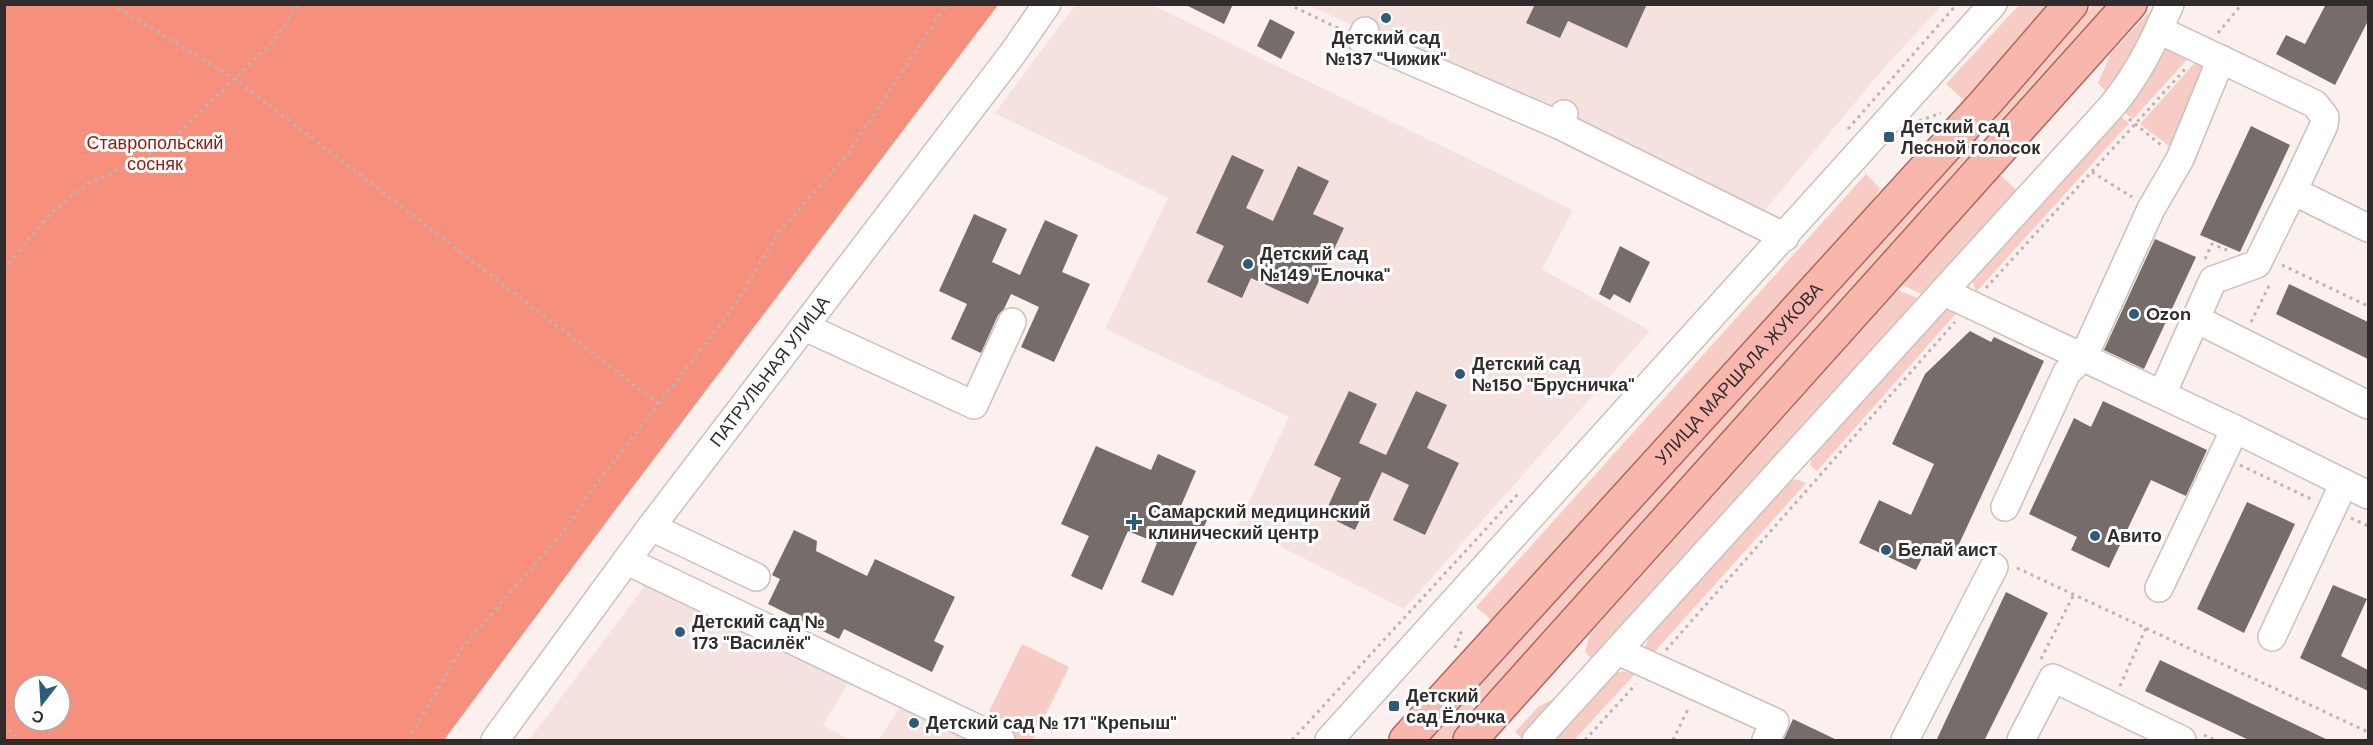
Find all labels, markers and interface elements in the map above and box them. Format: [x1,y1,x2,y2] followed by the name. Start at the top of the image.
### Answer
[1379,11,1393,25] marker: Детский сад №137 "Чижик"
[1325,26,1447,71] place label: Детский сад №137 "Чижик"
[1901,115,2041,160] place label: Детский сад Лесной голосок
[1882,130,1896,144] marker: Детский сад Лесной голосок
[87,131,223,176] park label: Ставропольский сосняк
[1260,242,1390,287] place label: Детский сад №149 "Елочка"
[1241,257,1255,271] marker: Детский сад №149 "Елочка"
[1650,277,1828,470] street label: УЛИЦА МАРШАЛА ЖУКОВА
[704,291,835,452] street label: ПАТРУЛЬНАЯ УЛИЦА
[2146,302,2191,326] place label: Ozon
[2127,307,2141,321] marker: Ozon
[1472,352,1635,397] place label: Детский сад №150 "Брусничка"
[1453,367,1467,381] marker: Детский сад №150 "Брусничка"
[1148,500,1371,545] place label: Самарский медицинский клинический центр
[1125,513,1143,531] marker: Самарский медицинский клинический центр
[2107,524,2162,548] place label: Авито
[2088,529,2102,543] marker: Авито
[1898,538,1998,562] place label: Белай аист
[1879,543,1893,557] marker: Белай аист
[692,610,825,655] place label: Детский сад № 173 "Василёк"
[673,625,687,639] marker: Детский сад № 173 "Василёк"
[12,673,72,733] north arrow
[1406,684,1506,729] place label: Детский сад Ёлочка
[1387,699,1401,713] marker: Детский сад Ёлочка
[29,705,46,729] text: С
[926,711,1177,735] place label: Детский сад № 171 "Крепыш"
[907,716,921,730] marker: Детский сад № 171 "Крепыш"

